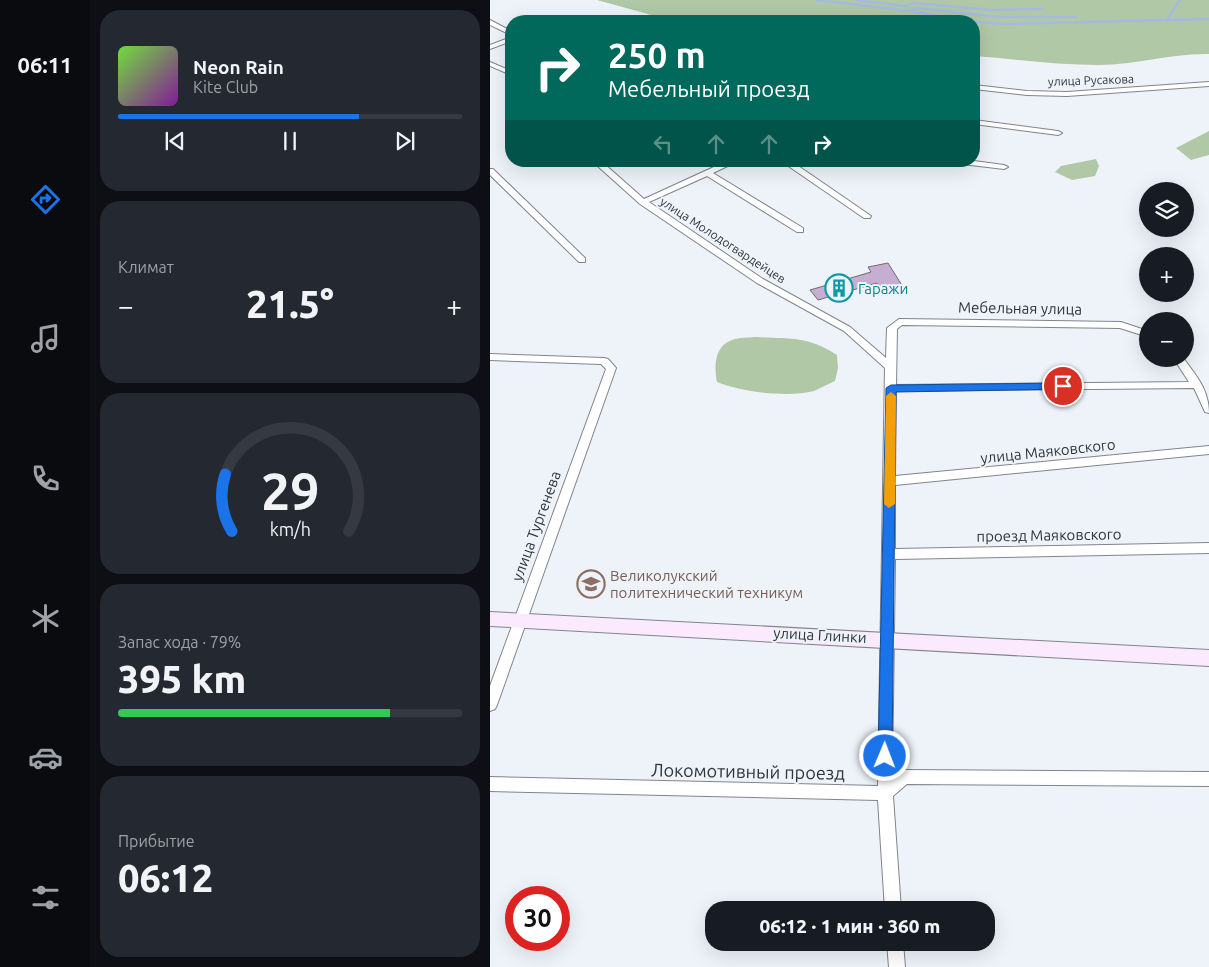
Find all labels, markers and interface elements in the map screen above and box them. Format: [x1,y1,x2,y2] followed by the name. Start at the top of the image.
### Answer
[525,35,590,100] icon: right
[608,35,706,75] text: 250 m
[17,52,73,77] text: 06:11
[193,56,284,78] text: Neon Rain
[1048,72,1134,88] street label: улица Русакова
[608,76,810,101] text: Мебельный проезд
[193,78,258,96] text: Kite Club
[161,127,189,155] icon: previous
[276,127,304,155] icon: pause
[391,127,419,155] icon: next
[649,130,677,158] icon: left
[702,130,730,158] icon: ahead
[755,130,783,158] icon: ahead
[808,130,836,158] icon: right
[28,182,63,217] icon: directions
[1139,182,1194,367] map controls
[1139,182,1194,237] button: layers
[658,195,788,285] street label: улица Молодогвардейцев
[1139,247,1194,302] button: +
[118,258,174,276] text: Климат
[824,273,854,303] building icon: Гаражи
[858,280,908,297] place label: Гаражи
[246,283,334,325] text: 21.5°
[118,290,134,321] text: −
[446,290,462,321] text: +
[958,298,1082,318] street label: Мебельная улица
[1139,312,1194,367] button: −
[28,321,63,356] icon: music
[1042,365,1084,407] pin
[1049,372,1077,400] icon: arrive
[980,435,1116,467] street label: улица Маяковского
[28,461,63,496] icon: phone
[261,462,319,520] text: 29
[508,469,564,583] street label: улица Тургенева
[269,519,311,539] text: km/h
[976,525,1122,545] street label: проезд Маяковского
[610,567,803,601] place label: Великолукский политехнический техникум
[576,569,606,599] school or university icon: Великолукский политехнический техникум
[28,601,63,636] icon: climate
[773,624,867,646] street label: улица Глинки
[118,633,241,651] text: Запас хода · 79%
[118,658,246,700] text: 395 km
[858,729,910,781] position arrow
[28,740,63,775] icon: car
[651,759,846,783] street label: Локомотивный проезд
[118,832,195,850] text: Прибытие
[118,857,213,899] text: 06:12
[28,880,63,915] icon: filters
[505,886,570,951] speed limit sign: 30
[760,915,940,937] text: 06:12 · 1 мин · 360 m

